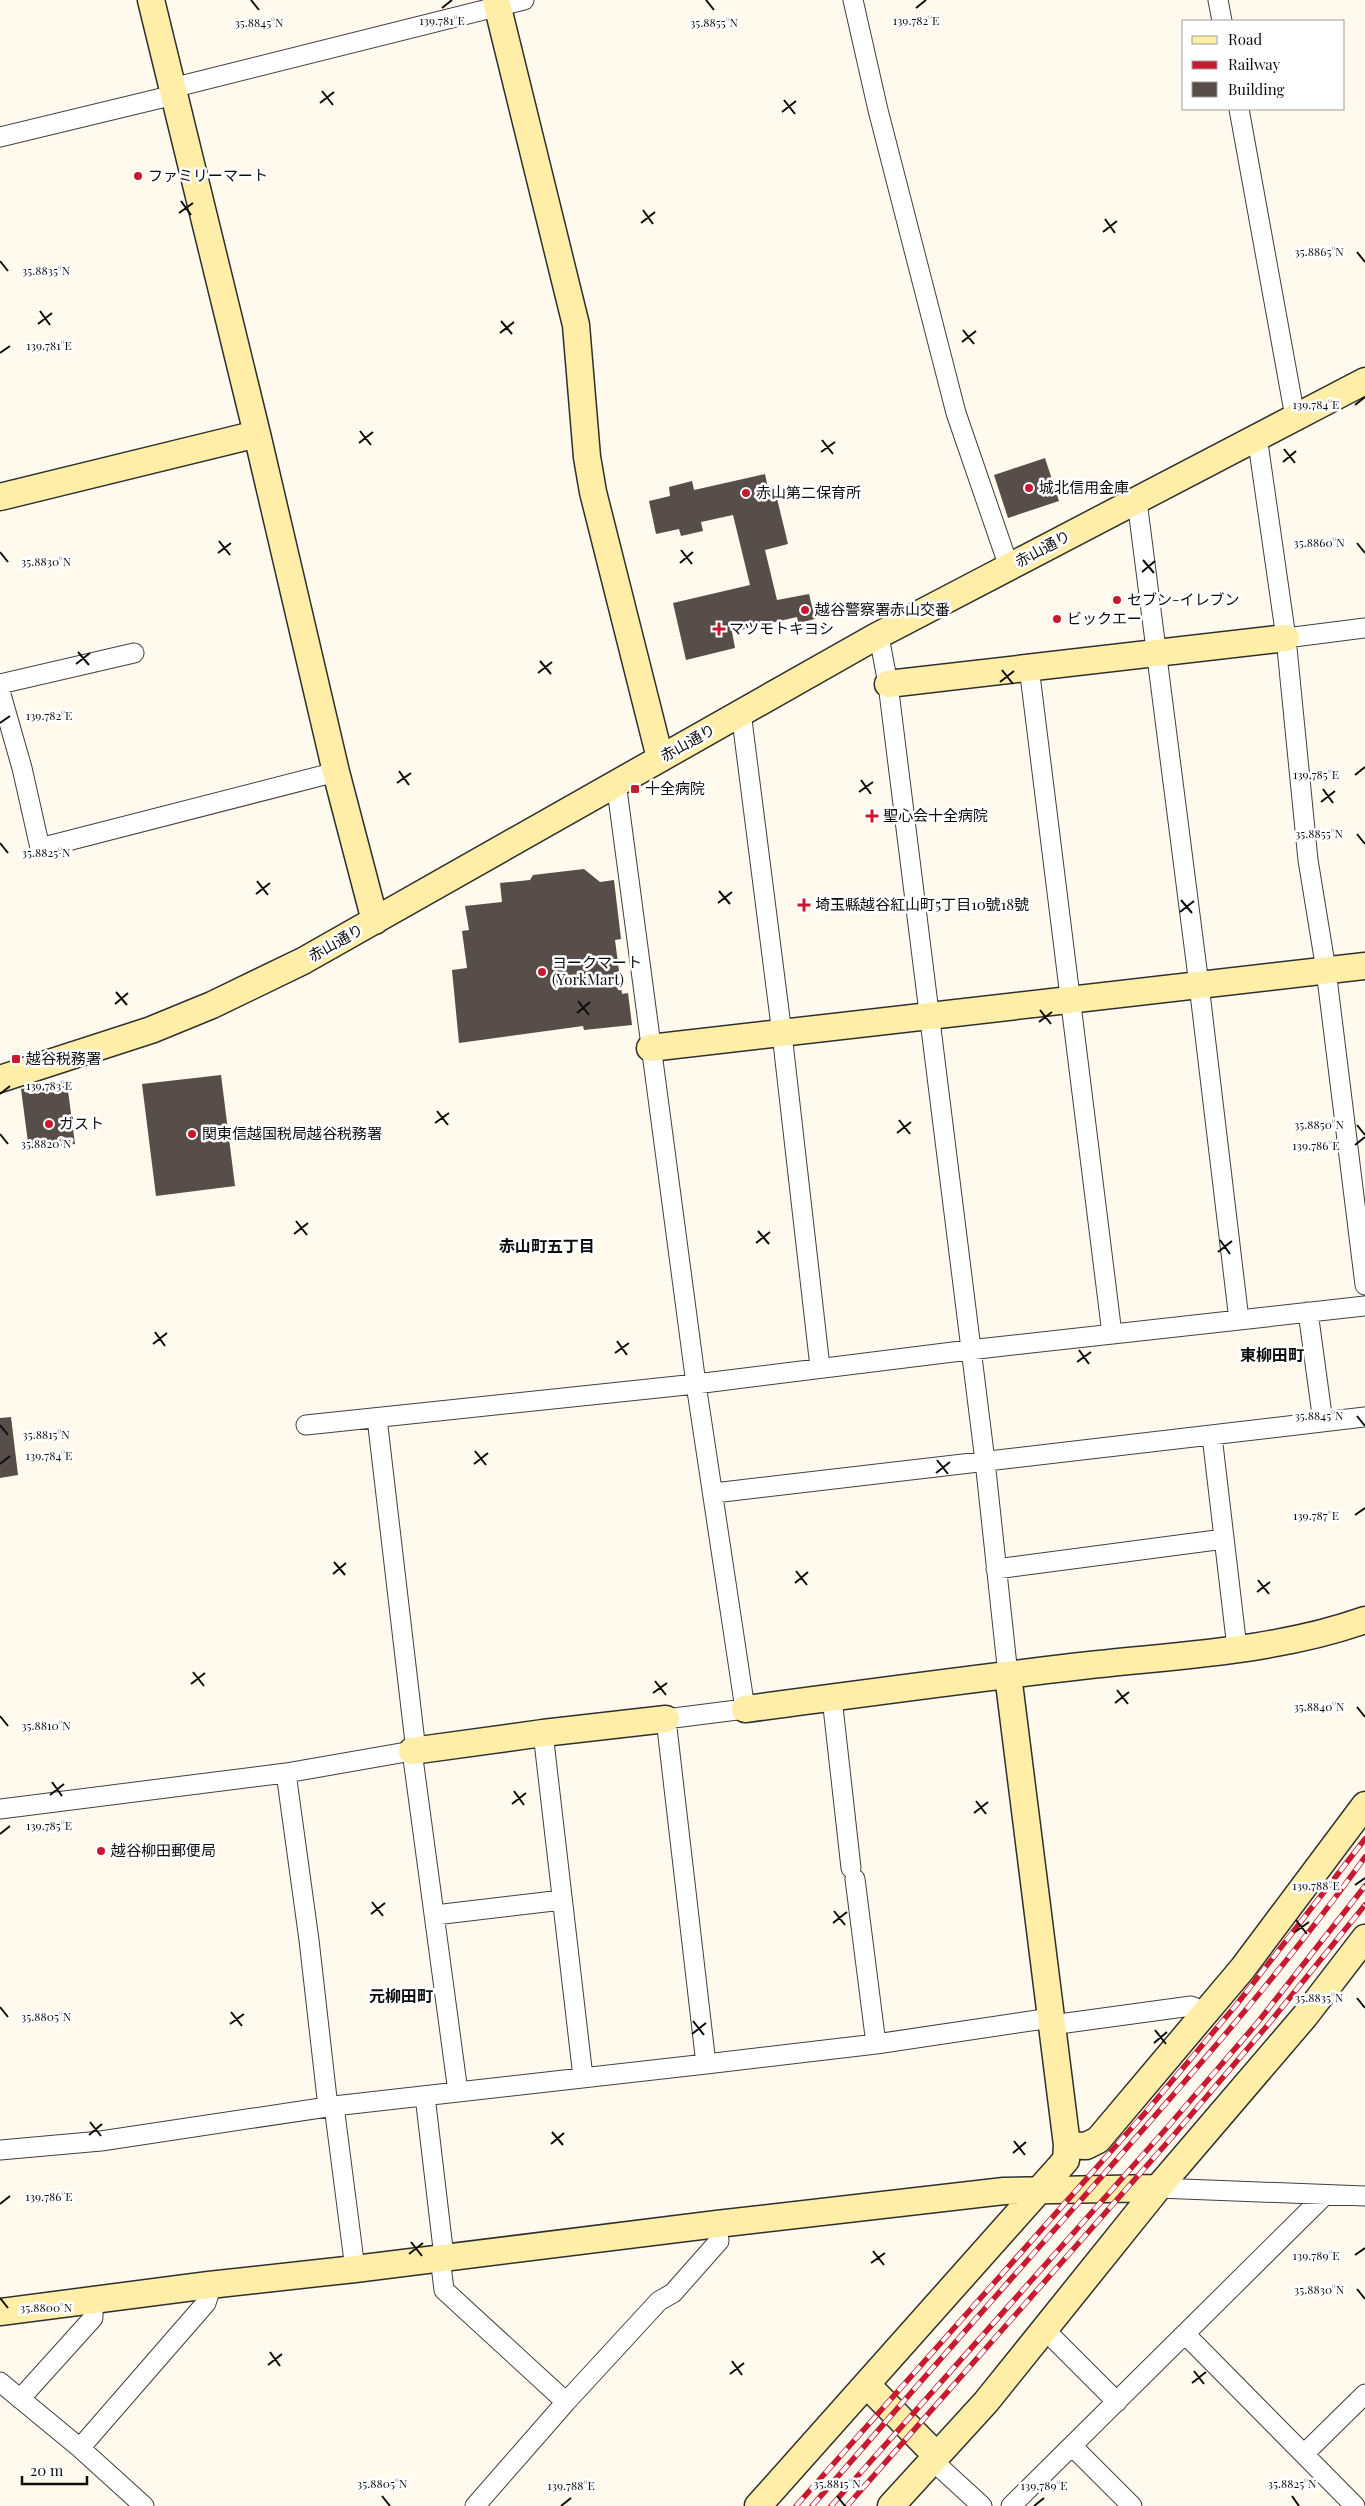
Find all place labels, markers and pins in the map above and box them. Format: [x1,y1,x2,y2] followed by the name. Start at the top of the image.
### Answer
[148,165,268,185] place label: ファミリーマート
[132,170,144,182] marker: ファミリーマート
[1039,477,1129,497] place label: 城北信用金庫
[756,482,861,502] place label: 赤山第二保育所
[1023,482,1035,494] marker: 城北信用金庫
[740,487,752,499] marker: 赤山第二保育所
[1127,589,1240,609] place label: セブン-イレブン
[1111,594,1123,606] marker: セブン-イレブン
[814,599,950,619] place label: 越谷警察署赤山交番
[799,604,811,616] marker: 越谷警察署赤山交番
[1067,608,1142,628] place label: ビックエー
[1051,613,1063,625] marker: ビックエー
[729,618,834,638] place label: マツモトキヨシ
[713,623,725,635] marker: マツモトキヨシ
[645,778,705,798] place label: 十全病院
[629,783,641,795] marker: 十全病院
[883,805,988,825] place label: 聖心会十全病院
[865,809,879,823] marker: 聖心会十全病院
[815,894,1029,914] place label: 埼玉縣越谷紅山町5丁目10號18號
[797,898,811,912] marker: 埼玉縣越谷紅山町5丁目10號18號
[552,952,642,989] place label: ヨークマート (YorkMart)
[536,966,548,978] marker: ヨークマート (YorkMart)
[25,1048,101,1068] place label: 越谷税務署
[10,1053,22,1065] marker: 越谷税務署
[59,1113,104,1133] place label: ガスト
[43,1118,55,1130] marker: ガスト
[202,1123,382,1143] place label: 関東信越国税局越谷税務署
[186,1128,198,1140] marker: 関東信越国税局越谷税務署
[110,1840,216,1860] place label: 越谷柳田郵便局
[95,1845,107,1857] marker: 越谷柳田郵便局

